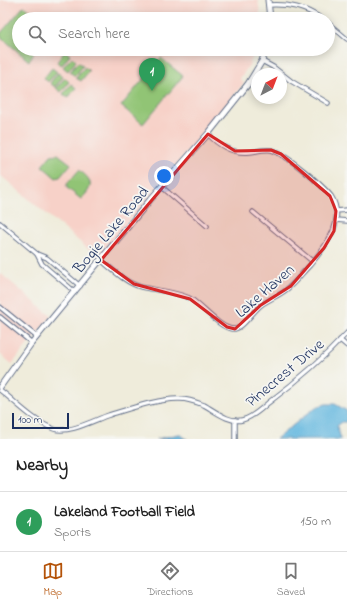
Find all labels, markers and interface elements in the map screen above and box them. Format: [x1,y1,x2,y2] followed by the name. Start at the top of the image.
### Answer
[12,12,335,56] search box
[26,23,48,45] icon: search
[58,23,130,45] text: Search here
[139,58,165,91] pin: 1
[251,68,287,104] north arrow
[154,166,174,186] your location
[67,181,155,280] street label: Bogie Lake Road
[230,259,301,324] street label: Lake Haven
[241,333,331,414] street label: Pinecrest Drive
[12,411,69,430] scale bar
[18,412,42,428] text: 100 m
[16,453,68,478] text: Nearby
[54,501,195,523] text: Lakeland Football Field
[27,512,31,531] text: 1
[300,512,331,531] text: 150 m
[54,523,91,542] text: Sports
[42,560,64,600] tab: Map
[147,560,193,600] tab: Directions
[277,560,305,600] tab: Saved

